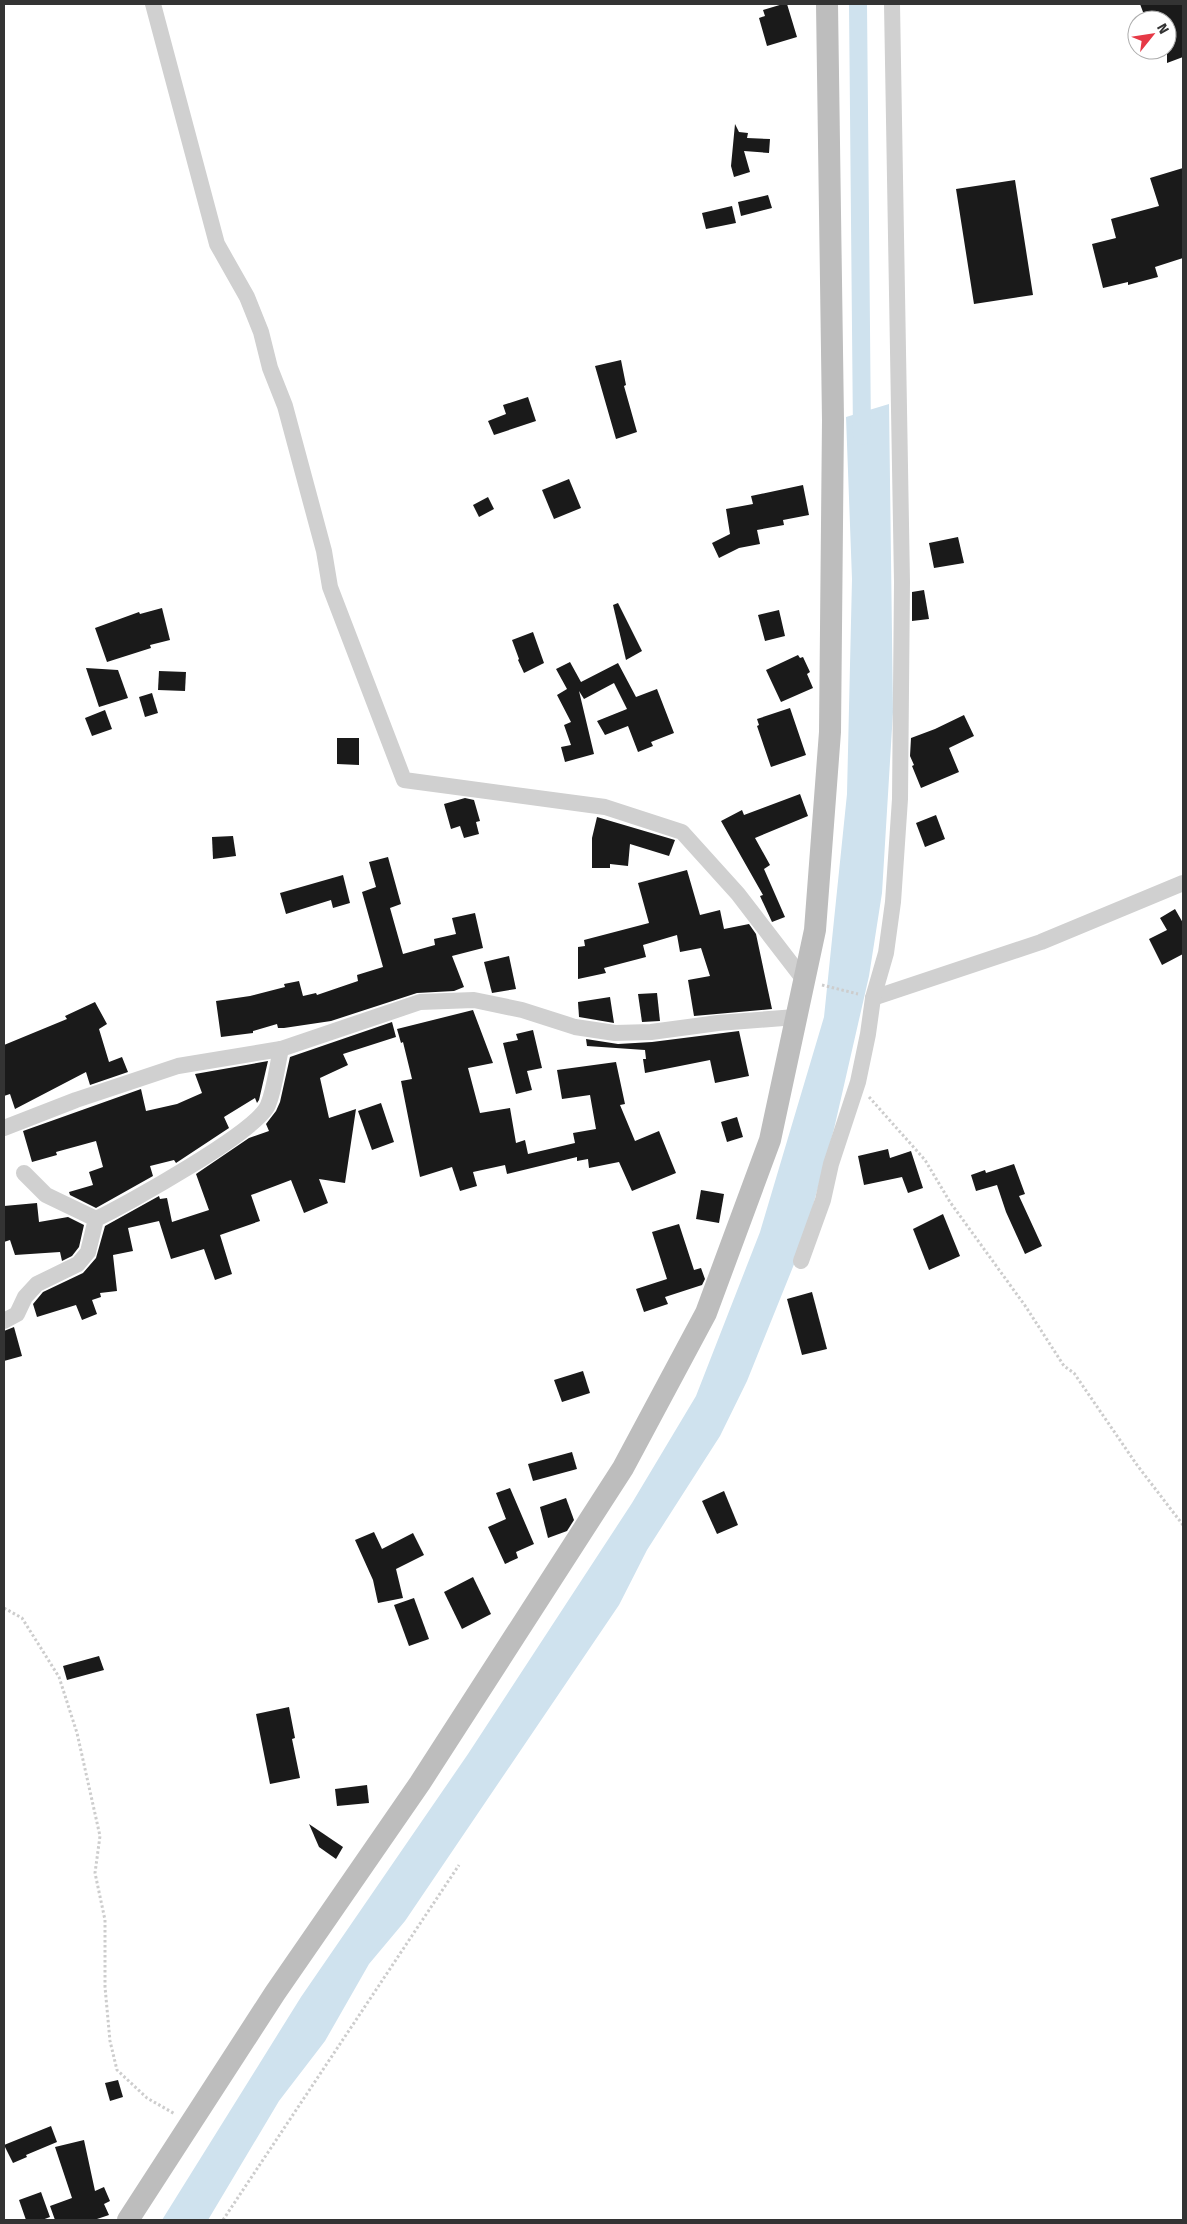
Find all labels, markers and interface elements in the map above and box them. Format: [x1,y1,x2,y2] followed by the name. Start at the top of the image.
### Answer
[1127,10,1177,60] north arrow
[1153,20,1173,37] text: N

